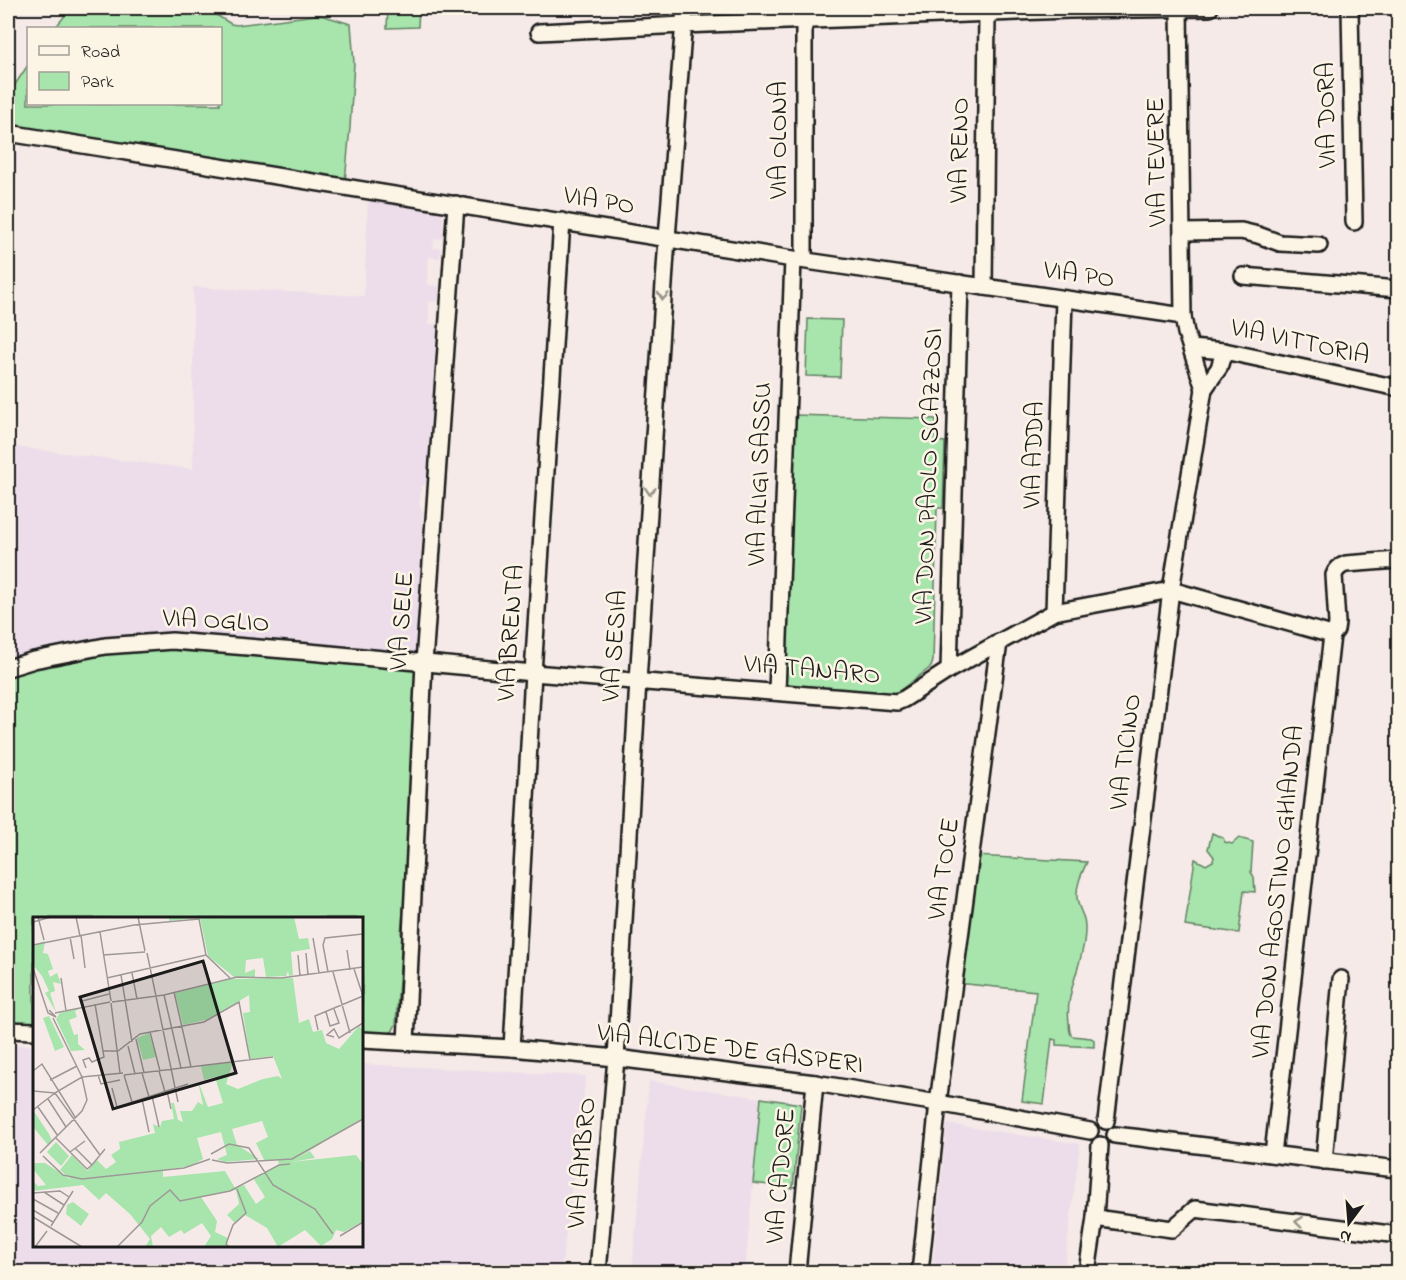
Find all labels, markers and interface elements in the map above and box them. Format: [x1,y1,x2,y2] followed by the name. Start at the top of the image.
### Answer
[27,27,222,105] legend
[81,40,120,66] text: Road
[1308,62,1348,169] street label: VIA DORA
[81,70,114,96] text: Park
[761,81,799,200] street label: VIA OLONA
[941,97,981,204] street label: VIA RENO
[1138,97,1178,228] street label: VIA TEVERE
[560,177,637,226] street label: VIA PO
[1040,252,1117,300] street label: VIA PO
[656,292,669,301] one-way arrow
[1226,310,1373,376] street label: VIA VITTORIA
[906,327,954,626] street label: VIA DON PAOLO SCAZZOSI
[739,381,783,568] street label: VIA ALIGI SASSU
[1014,401,1056,510] street label: VIA ADDA
[644,486,657,495] one-way arrow
[488,563,536,704] street label: VIA BRENTA
[381,570,425,673] street label: VIA SELE
[593,589,639,704] street label: VIA SESIA
[161,600,270,644] street label: VIA OGLIO
[741,646,882,696] street label: VIA TANARO
[1101,692,1153,813] street label: VIA TICINO
[1243,724,1315,1061] street label: VIA DON AGOSTINO GHIANDA
[919,815,971,924] street label: VIA TOCE
[33,917,363,1247] inset map
[594,1015,865,1085] street label: VIA ALCIDE DE GASPERI
[558,1096,608,1231] street label: VIA LAMBRO
[757,1107,807,1246] street label: VIA CADORE
[1319,1193,1379,1253] north arrow
[1294,1216,1303,1229] one-way arrow
[1337,1222,1354,1249] text: N

